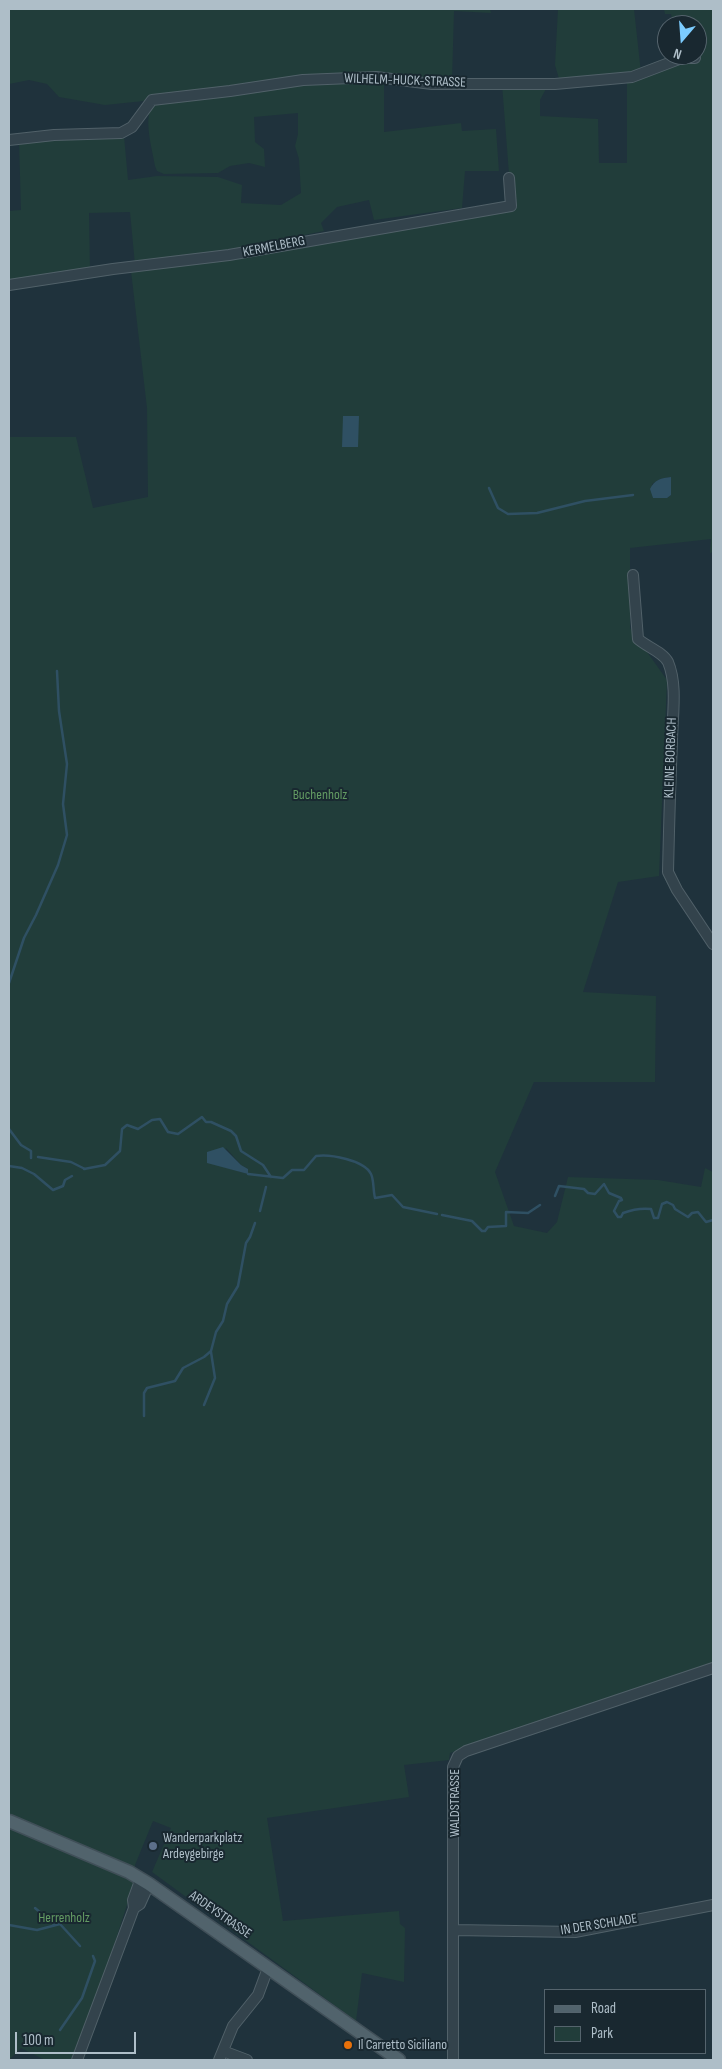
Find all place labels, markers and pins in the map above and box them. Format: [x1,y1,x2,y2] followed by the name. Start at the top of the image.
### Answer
[163,1830,242,1862] place label: Wanderparkplatz Ardeygebirge
[147,1840,159,1852] marker: Wanderparkplatz Ardeygebirge
[358,2037,447,2053] place label: Il Carretto Siciliano
[342,2039,354,2051] marker: Il Carretto Siciliano

